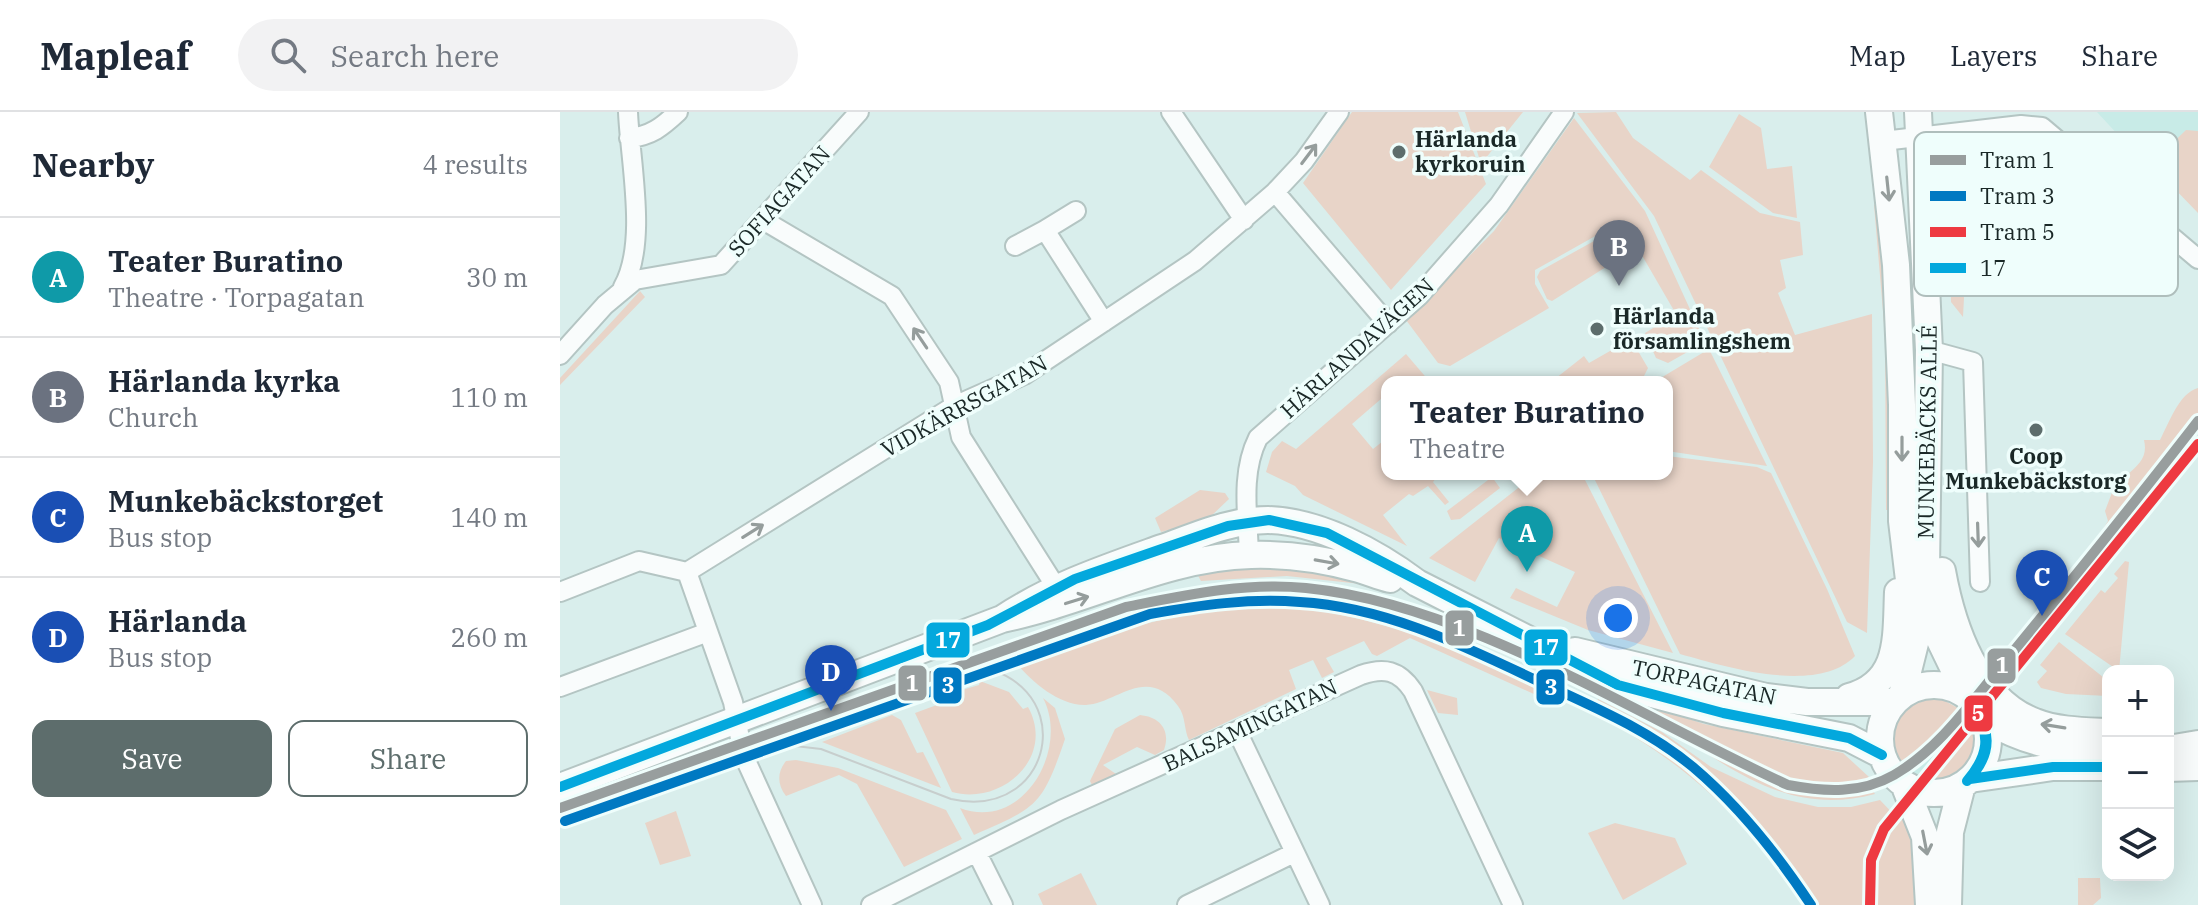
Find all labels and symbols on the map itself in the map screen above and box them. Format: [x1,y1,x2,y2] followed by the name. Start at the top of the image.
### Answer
[1415,124,1525,178] place label: Härlanda kyrkoruin
[1914,132,2178,296] legend
[721,139,836,262] street label: SOFIAGATAN
[1301,143,1317,165] one-way arrow
[1390,143,1408,161] marker: Härlanda kyrkoruin
[1980,145,2055,174] text: Tram 1
[1881,176,1896,202] one-way arrow
[1980,181,2055,210] text: Tram 3
[1980,217,2055,246] text: Tram 5
[1593,220,1645,286] pin: B
[1980,253,2006,282] text: 17
[1274,271,1439,424] street label: HÄRLANDAVÄGEN
[1613,301,1791,355] place label: Härlanda församlingshem
[1588,320,1606,338] marker: Härlanda församlingshem
[1910,325,1943,539] street label: MUNKEBÄCKS ALLÉ
[912,327,928,350] one-way arrow
[875,348,1052,463] street label: VIDKÄRRSGATAN
[2027,421,2045,439] marker: Coop Munkebäckstorg
[1895,435,1910,462] one-way arrow
[1945,441,2127,495] place label: Coop Munkebäckstorg
[1501,506,1553,572] pin: A
[1971,521,1986,548] one-way arrow
[741,522,764,538] one-way arrow
[2016,550,2068,616] pin: C
[1314,556,1339,571] one-way arrow
[1065,592,1090,607] one-way arrow
[1598,598,1638,638] your location
[1444,609,1475,647] line badge: 1
[1452,613,1466,642] text: 1
[925,621,971,659] line badge: 17
[935,625,961,654] text: 17
[1523,628,1569,667] line badge: 17
[1533,632,1559,661] text: 17
[805,645,857,711] pin: D
[1986,647,2017,685] line badge: 1
[1995,650,2009,679] text: 1
[1629,652,1779,711] street label: TORPAGATAN
[897,664,928,702] line badge: 1
[932,666,963,705] line badge: 3
[905,668,919,697] text: 1
[1535,668,1566,706] line badge: 3
[941,670,955,699] text: 3
[1158,671,1342,778] street label: BALSAMINGATAN
[1544,672,1558,701] text: 3
[1963,694,1994,733] line badge: 5
[1971,698,1985,727] text: 5
[2041,718,2066,733] one-way arrow
[1919,829,1934,855] one-way arrow

